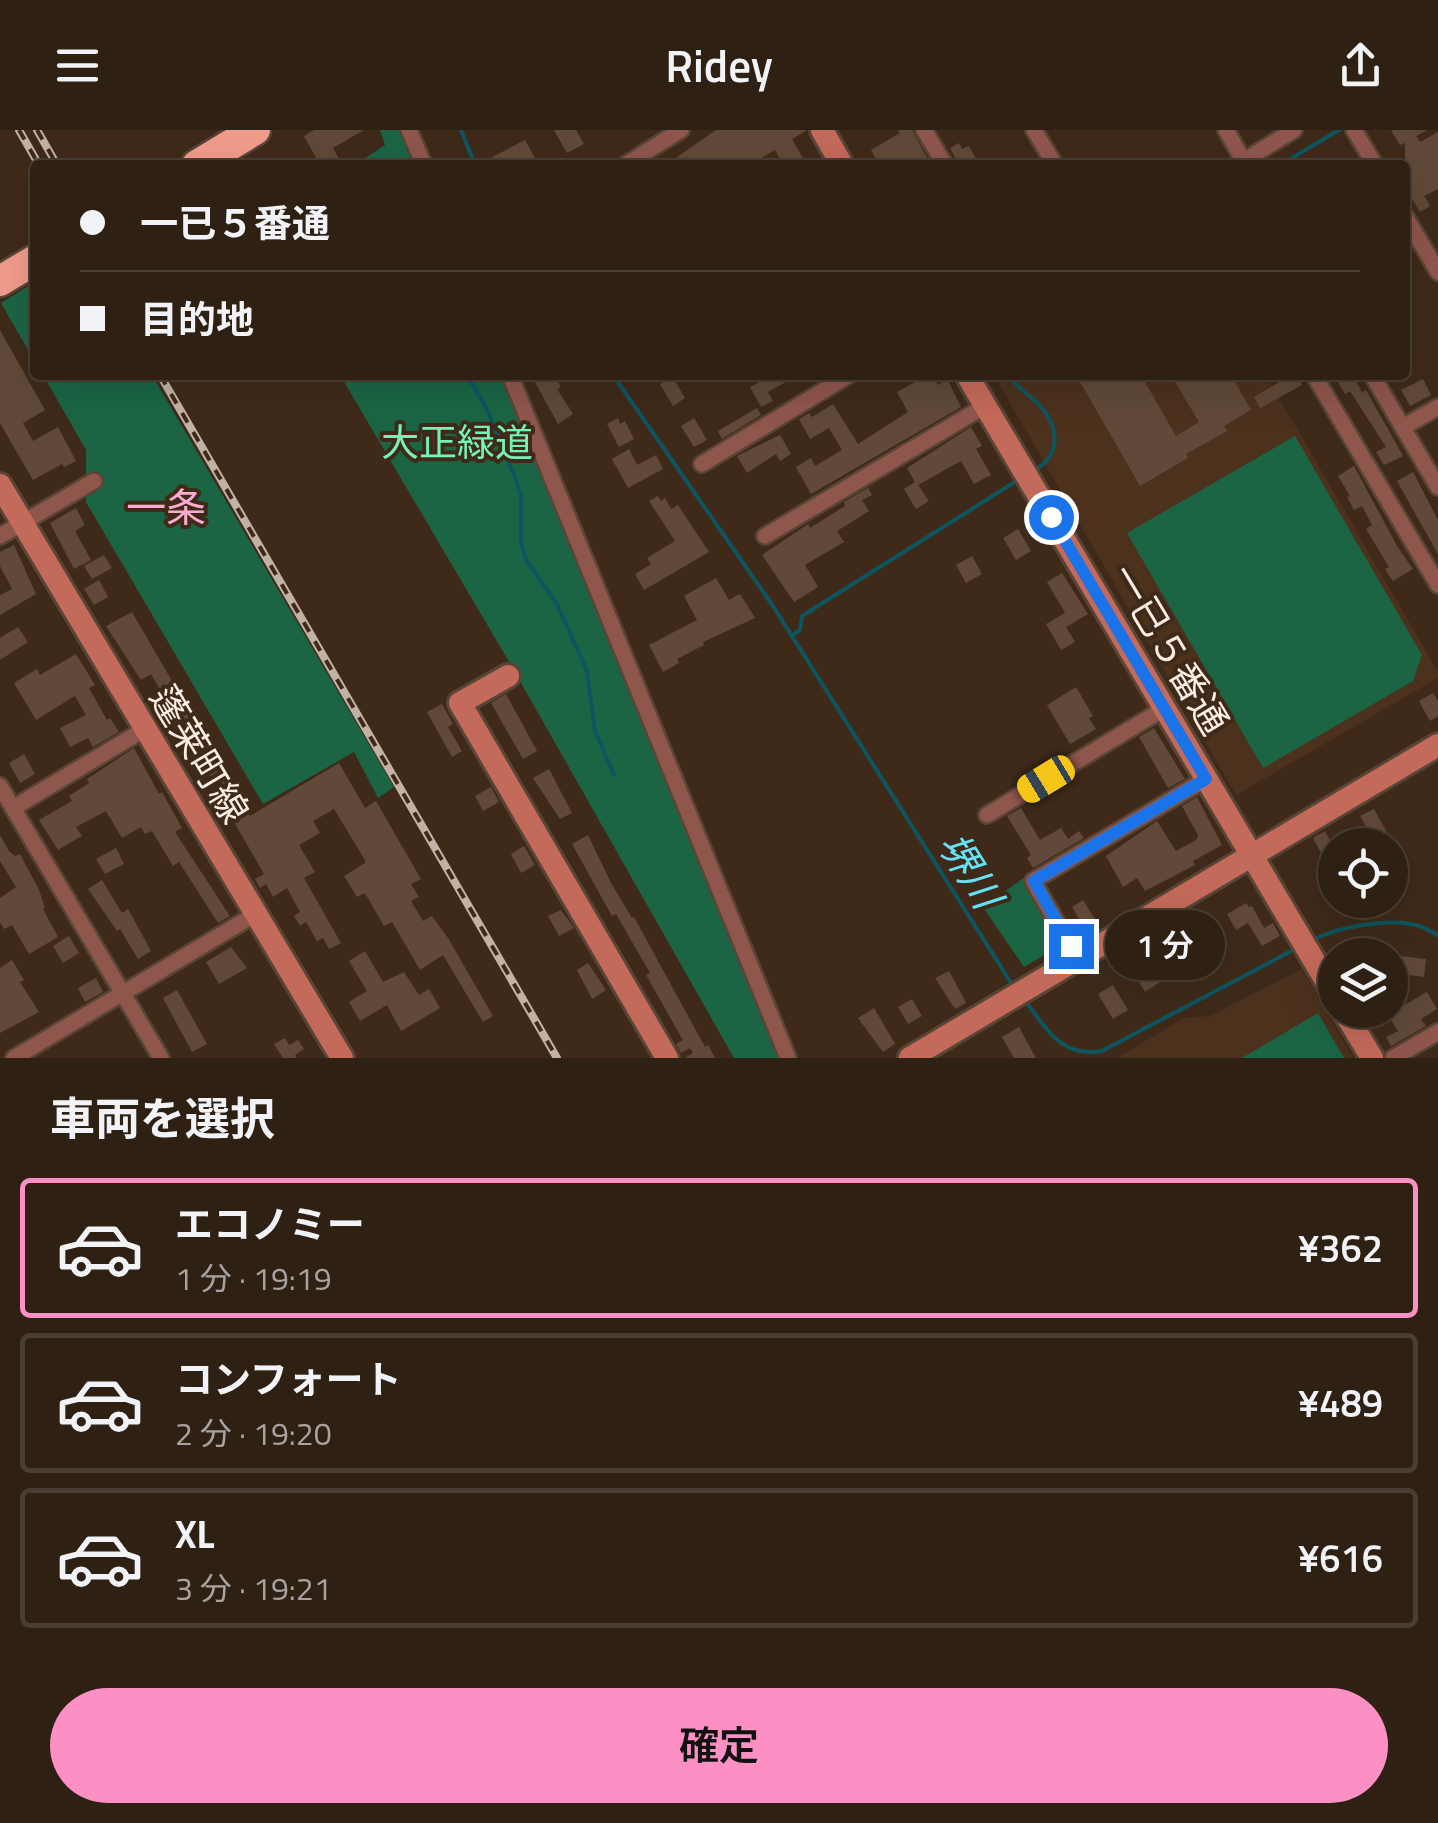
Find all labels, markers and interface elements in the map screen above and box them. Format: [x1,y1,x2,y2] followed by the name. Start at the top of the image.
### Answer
[665,31,773,99] text: Ridey
[50,38,105,93] icon: menu
[1333,38,1388,93] icon: share
[140,194,330,252] text: 一已５番通
[140,290,254,348] text: 目的地
[381,413,533,471] park label: 大正緑道
[126,477,206,538] district label: 一条
[1029,495,1074,540] route start
[1096,553,1244,745] street label: 一已５番通
[136,674,264,834] street label: 蓬莱町線
[1013,751,1079,807] car
[923,820,1019,923] water label: 堺川
[1318,828,1408,1028] map controls
[1318,828,1408,918] button: locate
[1106,911,1226,981] callout: 1 分
[1137,921,1193,969] text: 1 分
[1049,924,1094,969] route end
[1318,938,1408,1028] button: layers
[50,1084,275,1152] text: 車両を選択
[175,1195,365,1253] text: エコノミー
[55,1203,145,1293] icon: car
[1298,1219,1383,1277] text: ¥362
[175,1254,332,1302] text: 1 分 · 19:19
[175,1350,402,1408] text: コンフォート
[55,1358,145,1448] icon: car
[1298,1374,1383,1432] text: ¥489
[175,1409,332,1457] text: 2 分 · 19:20
[175,1505,215,1563] text: XL
[55,1513,145,1603] icon: car
[1298,1529,1383,1587] text: ¥616
[175,1564,332,1612] text: 3 分 · 19:21
[50,1688,1388,1803] button: 確定

